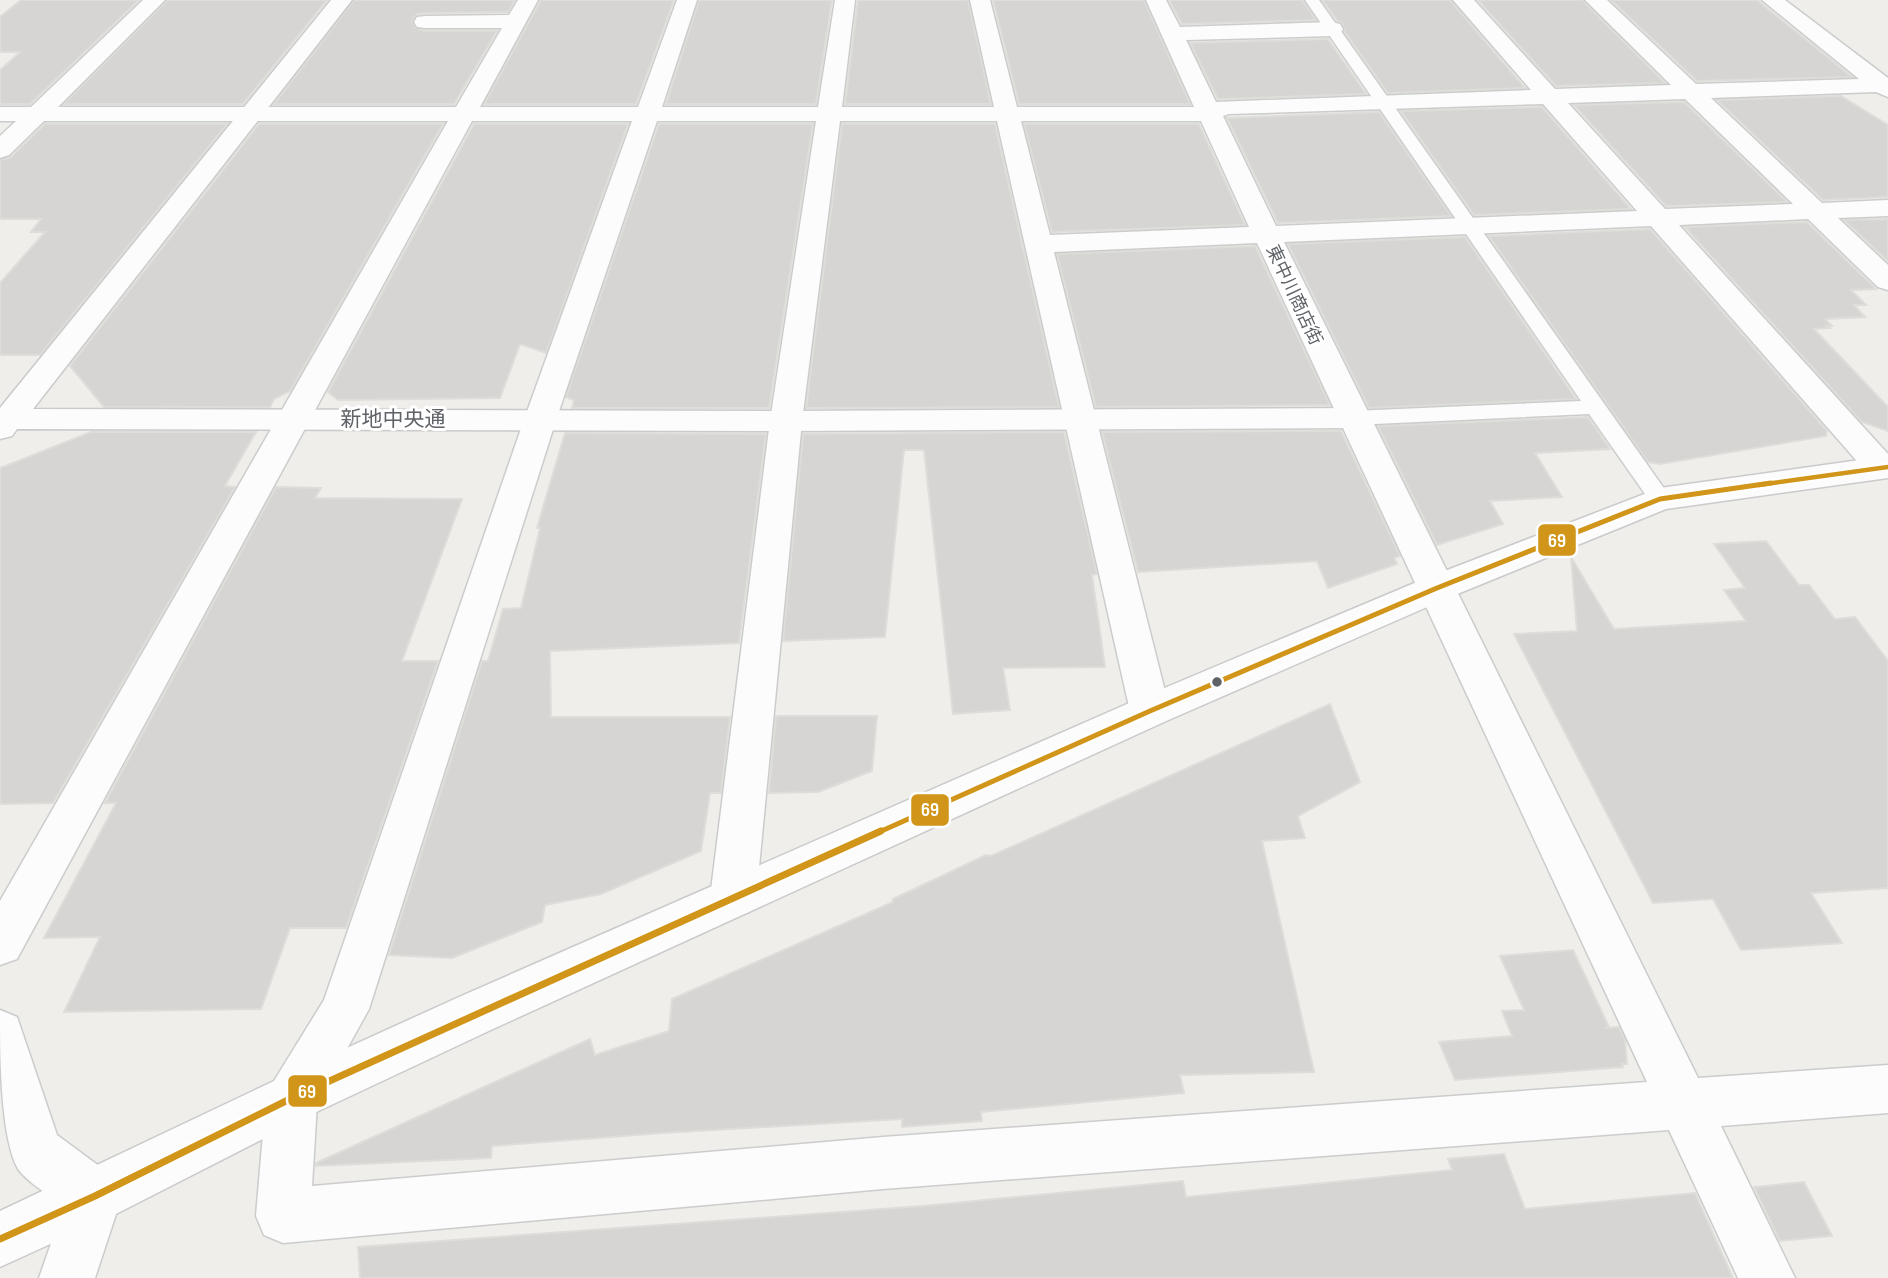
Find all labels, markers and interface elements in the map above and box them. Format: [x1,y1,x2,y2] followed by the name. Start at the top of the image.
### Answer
[1262,242,1326,348] street label: 東中川商店街
[341,407,446,432] street label: 新地中央通
[1537,523,1577,557] line badge: 69
[1548,530,1566,553] text: 69
[1210,675,1224,689] unlabelled marker
[910,793,950,827] line badge: 69
[921,799,939,822] text: 69
[287,1074,328,1108] line badge: 69
[298,1081,316,1104] text: 69

